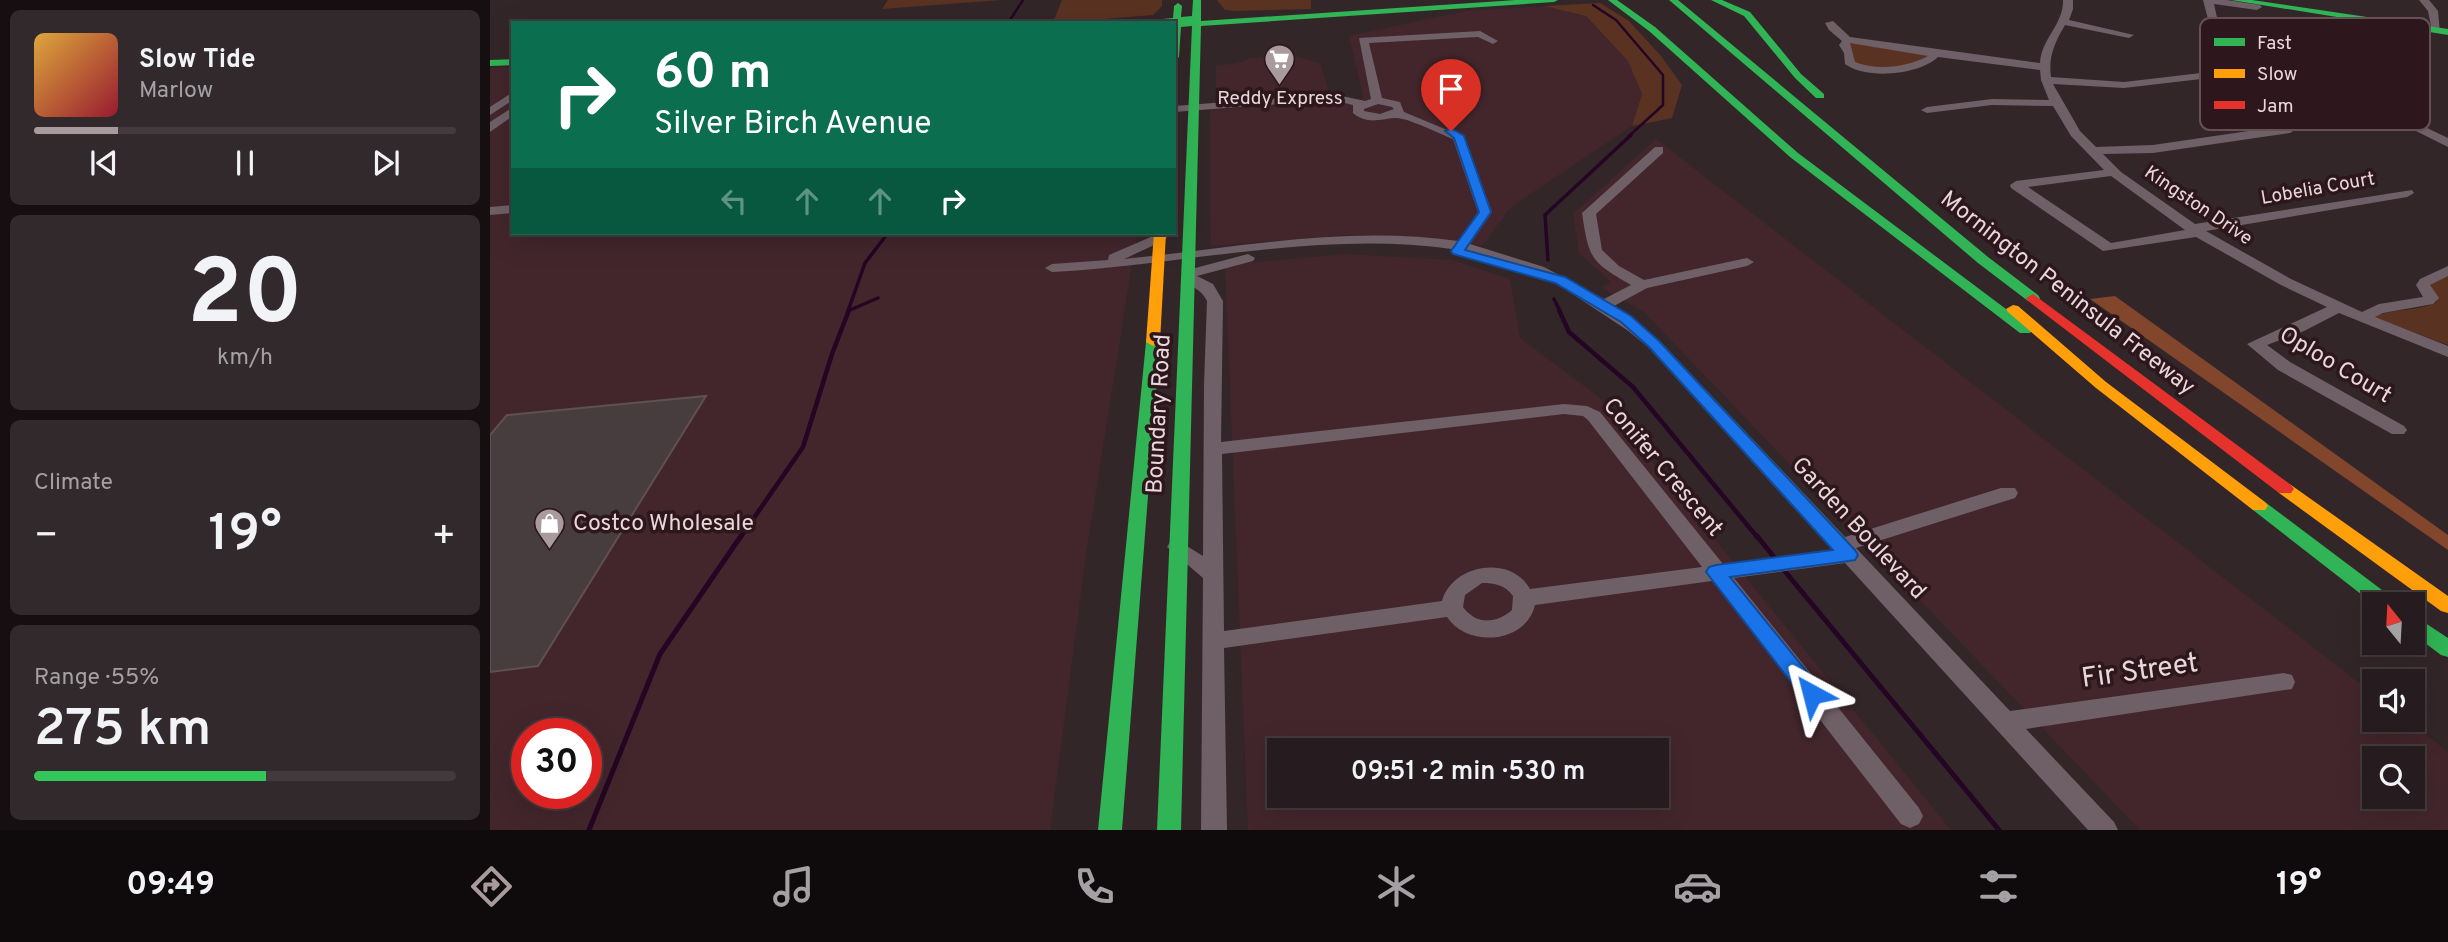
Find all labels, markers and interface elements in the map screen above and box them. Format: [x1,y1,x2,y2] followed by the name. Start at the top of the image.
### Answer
[2200,18,2430,130] legend
[2257,32,2292,56] text: Fast
[1263,43,1297,87] supermarket icon: Reddy Express
[139,44,256,77] text: Slow Tide
[654,44,772,106] text: 60 m
[539,49,630,140] icon: right
[1421,59,1481,131] pin
[2257,63,2297,87] text: Slow
[1432,70,1470,108] icon: arrive
[139,77,213,106] text: Marlow
[1217,87,1343,111] place label: Reddy Express
[2257,95,2294,119] text: Jam
[654,105,931,145] text: Silver Birch Avenue
[85,144,123,182] icon: previous
[226,144,264,182] icon: pause
[367,144,405,182] icon: next
[2139,161,2257,251] street label: Kingston Drive
[2259,167,2377,211] street label: Lobelia Court
[715,182,753,220] icon: left
[788,182,826,220] icon: ahead
[861,182,899,220] icon: ahead
[934,182,972,220] icon: right
[1934,185,2200,403] street label: Mornington Peninsula Freeway
[187,241,303,356] text: 20
[2273,321,2397,411] street label: Oploo Court
[1141,333,1179,495] street label: Boundary Road
[217,344,273,373] text: km/h
[1596,393,1728,543] street label: Conifer Crescent
[1784,452,1932,606] street label: Garden Boulevard
[34,469,113,498] text: Climate
[208,503,282,569] text: 19°
[533,507,567,551] shop icon: Costco Wholesale
[573,510,754,539] place label: Costco Wholesale
[34,513,59,562] text: −
[431,513,456,562] text: +
[2362,592,2426,654] north arrow
[2362,592,2425,809] map controls
[2079,646,2201,698] street label: Fir Street
[1775,657,1849,731] position arrow
[34,664,159,693] text: Range · 55%
[2362,669,2425,732] button: sound
[34,698,211,764] text: 275 km
[511,718,602,809] speed limit sign: 30
[2362,746,2425,809] button: search
[1351,756,1585,789] text: 09:51 · 2 min · 530 m
[467,862,516,911] icon: directions
[769,862,818,911] icon: music
[1070,862,1119,911] icon: phone
[1372,862,1421,911] icon: climate
[1673,862,1722,911] icon: car
[1974,862,2023,911] icon: filters
[126,866,215,906] text: 09:49
[2276,866,2322,906] text: 19°

